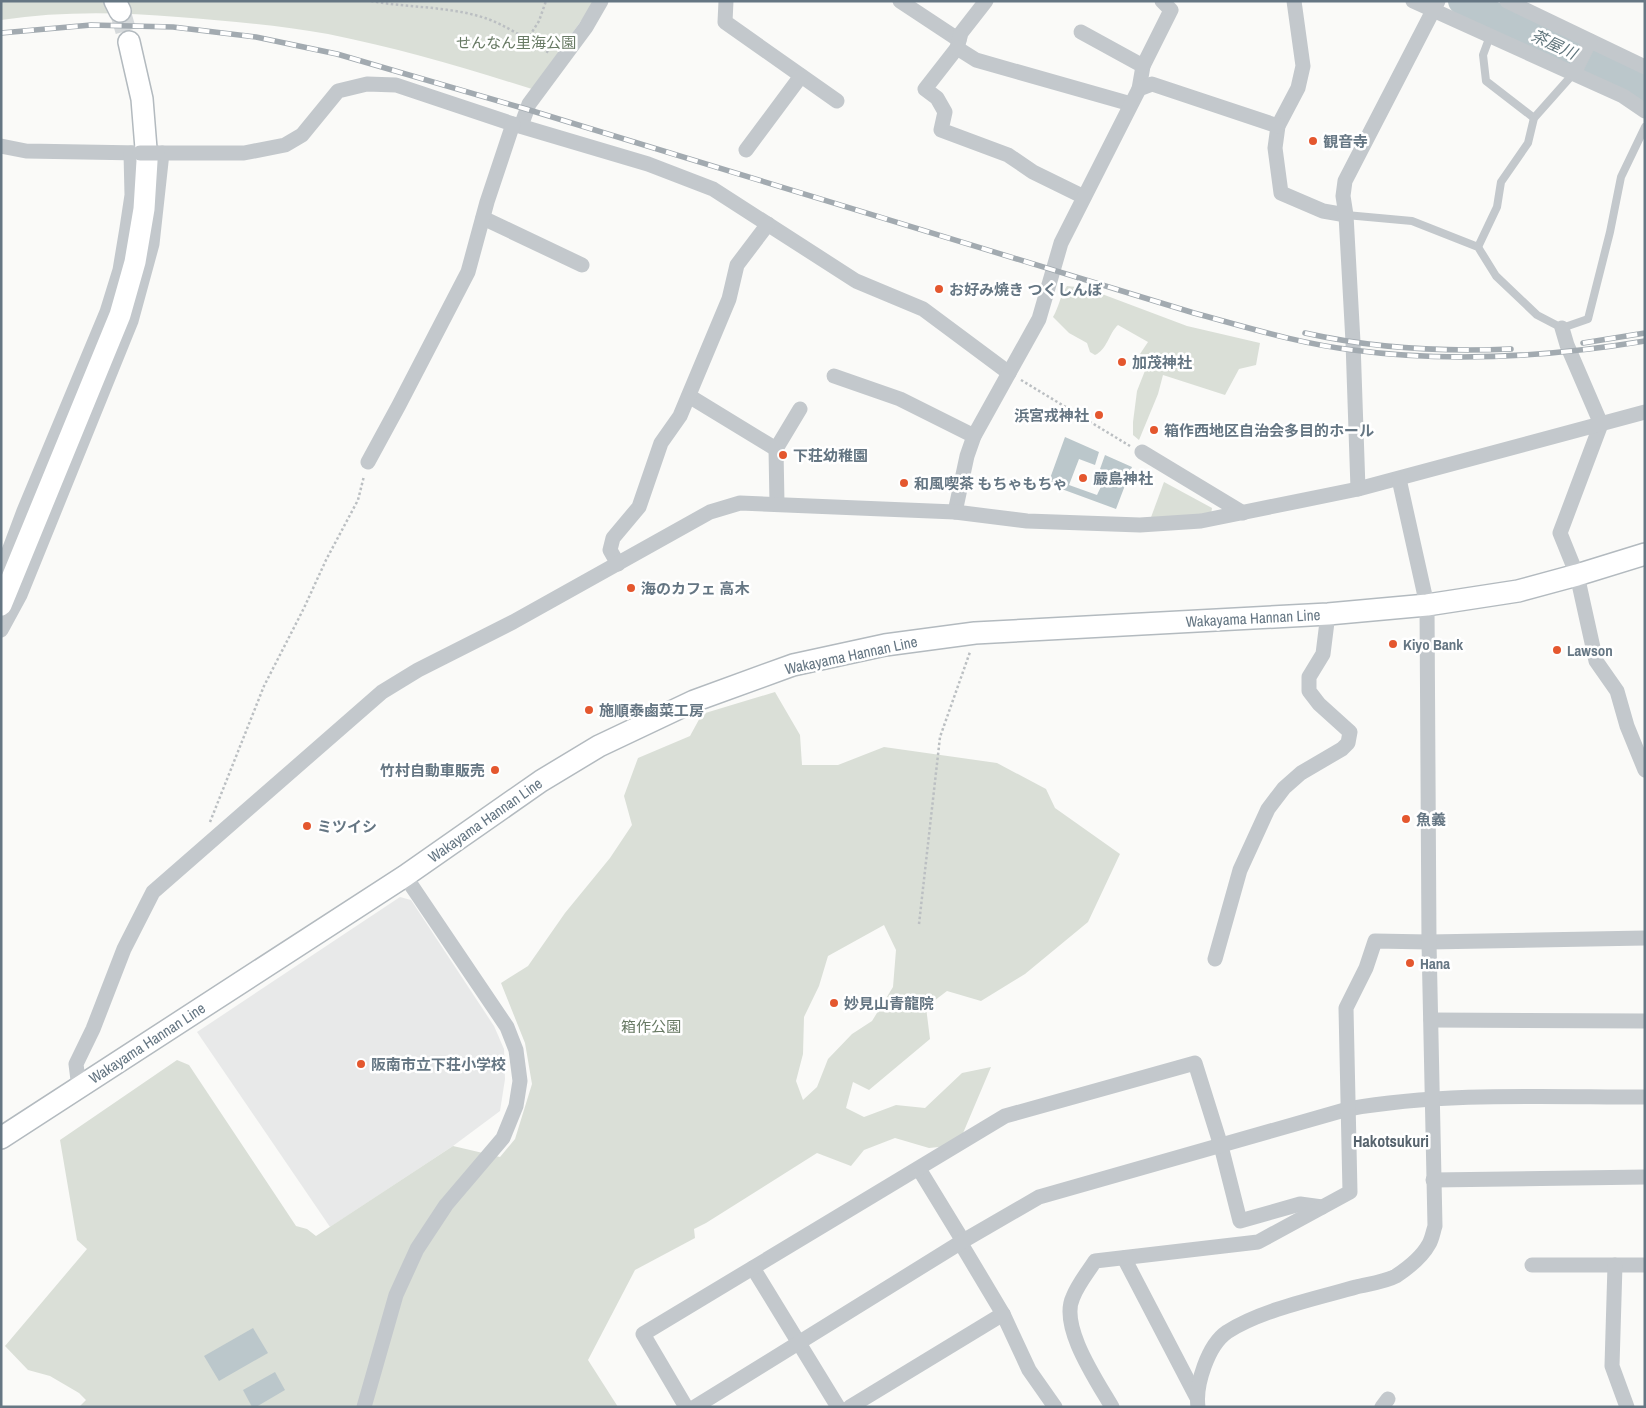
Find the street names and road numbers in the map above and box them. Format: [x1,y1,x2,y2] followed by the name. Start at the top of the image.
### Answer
[1185,604,1321,632] street label: Wakayama Hannan Line
[783,631,919,679] street label: Wakayama Hannan Line
[424,773,546,867] street label: Wakayama Hannan Line
[85,997,209,1089] street label: Wakayama Hannan Line

